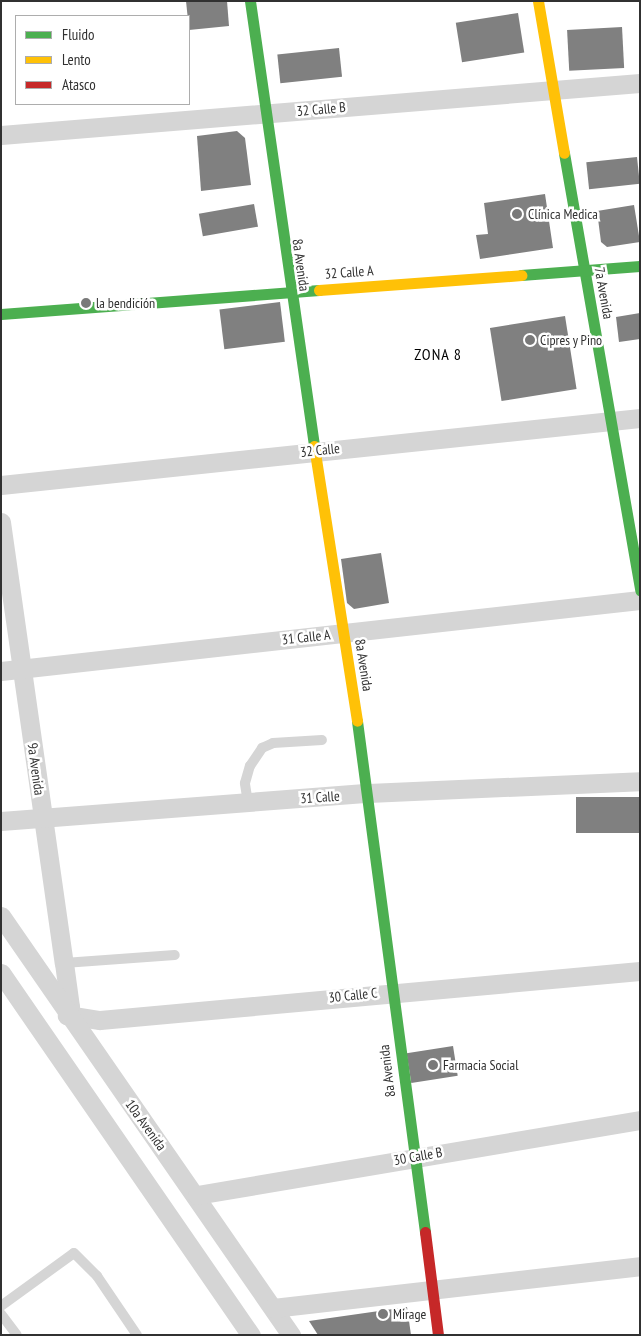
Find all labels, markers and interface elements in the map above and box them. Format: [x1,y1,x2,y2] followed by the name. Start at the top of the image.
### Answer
[15,15,190,105] legend
[62,25,94,44] text: Fluido
[62,50,91,69] text: Lento
[62,75,96,94] text: Atasco
[296,98,346,120] street label: 32 Calle B
[528,206,598,222] place label: Clínica Medica
[510,207,524,221] marker: Clínica Medica
[289,238,313,292] street label: 8a Avenida
[324,262,374,282] street label: 32 Calle A
[591,265,617,321] street label: 7a Avenida
[96,295,155,311] place label: la bendición
[80,297,92,309] marker: la bendición
[540,332,603,348] place label: Cipres y Pino
[524,334,536,346] marker: Cipres y Pino
[413,344,463,364] district label: ZONA 8
[299,440,341,460] street label: 32 Calle
[281,626,331,648] street label: 31 Calle A
[352,637,376,693] street label: 8a Avenida
[24,742,48,796] street label: 9a Avenida
[300,787,340,807] street label: 31 Calle
[328,984,378,1006] street label: 30 Calle C
[375,1044,399,1098] street label: 8a Avenida
[443,1057,518,1073] place label: Farmacia Social
[427,1059,439,1071] marker: Farmacia Social
[122,1096,170,1154] street label: 10a Avenida
[392,1143,444,1169] street label: 30 Calle B
[393,1306,426,1322] place label: Mirage
[377,1308,389,1320] marker: Mirage

